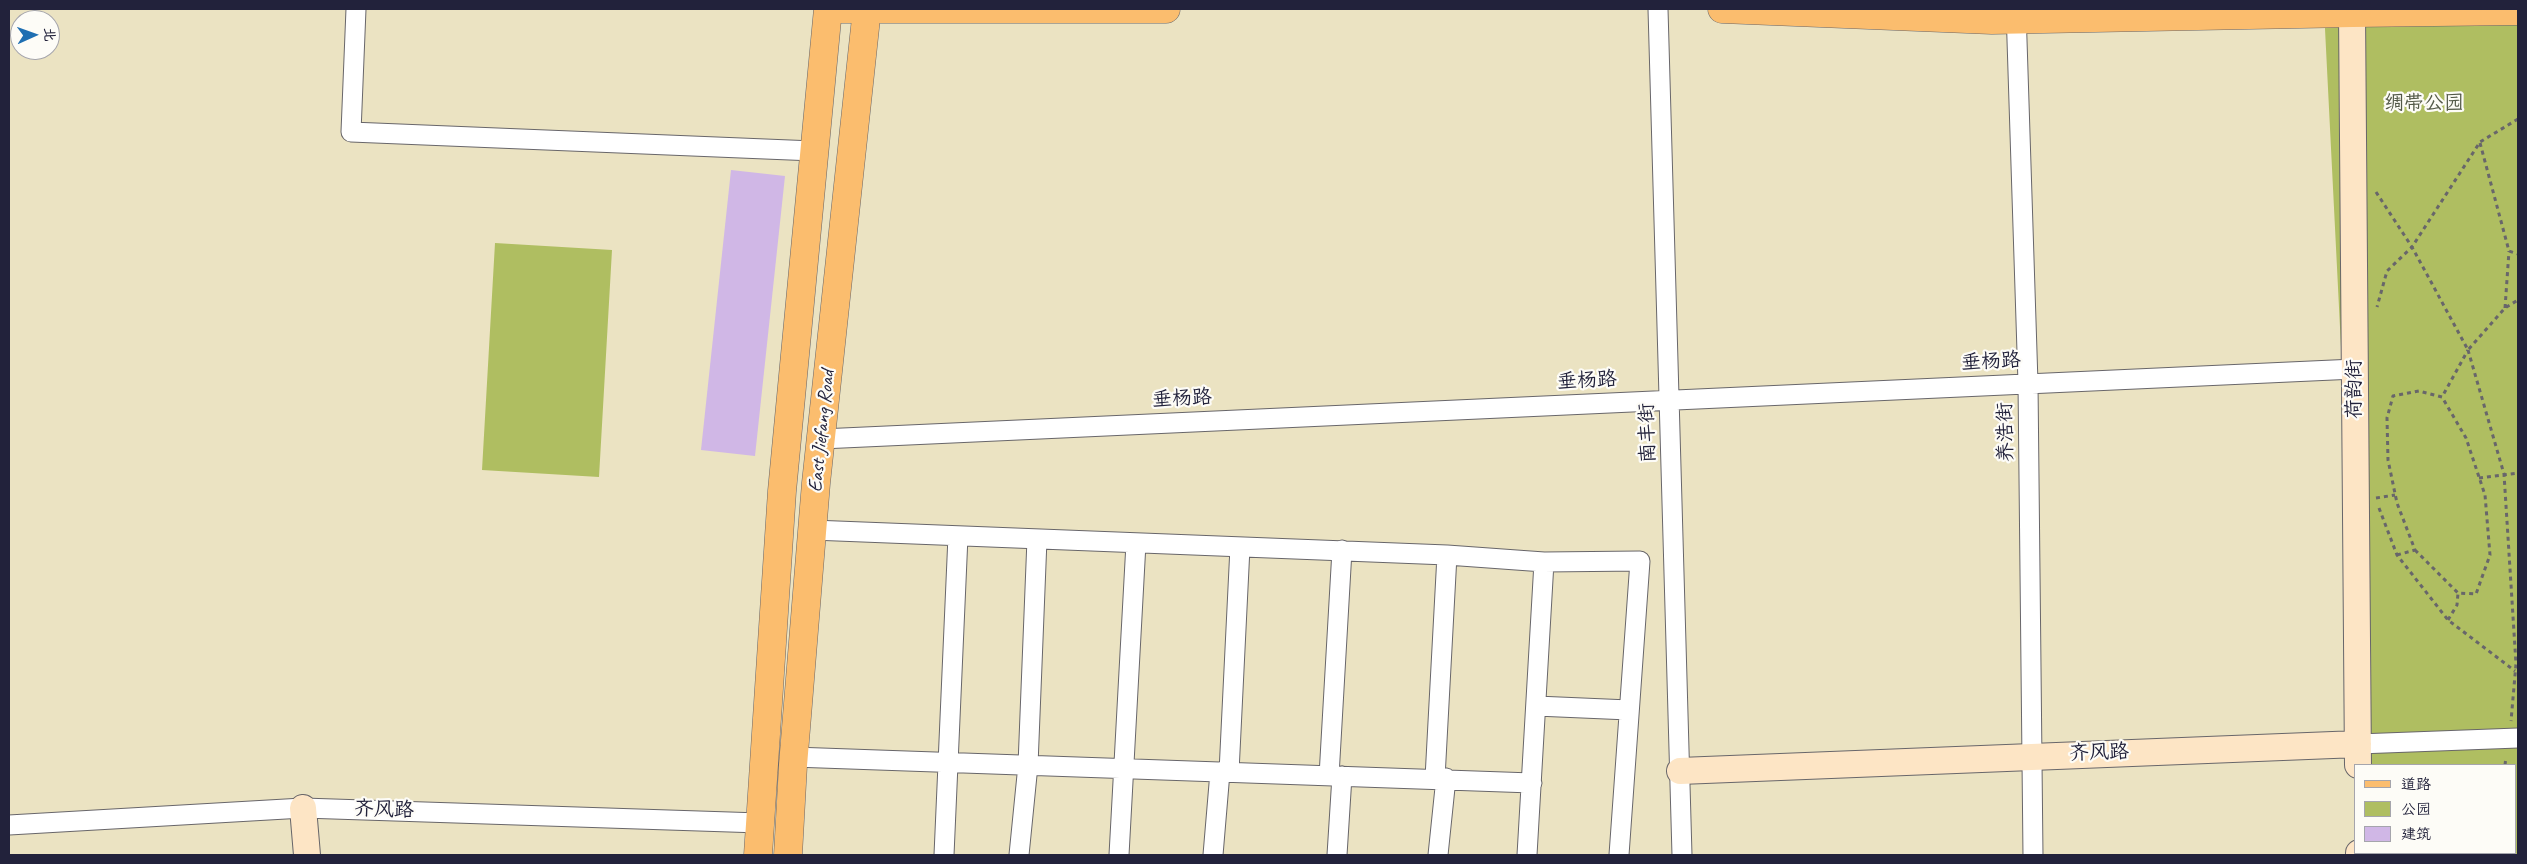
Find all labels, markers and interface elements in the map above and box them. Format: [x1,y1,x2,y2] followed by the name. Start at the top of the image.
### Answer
[10,10,60,60] north arrow
[41,27,58,42] text: 北
[2384,92,2464,116] park label: 绸带公园
[1960,348,2022,376] street label: 垂杨路
[2343,359,2367,419] street label: 荷韵街
[1556,367,1618,395] street label: 垂杨路
[804,369,840,493] street label: East Jiefang Road
[1151,385,1213,413] street label: 垂杨路
[1993,402,2019,462] street label: 养浩街
[1635,403,1661,463] street label: 南丰街
[2069,740,2129,766] street label: 齐风路
[2354,764,2517,854] legend
[2401,775,2431,794] text: 道路
[354,797,414,823] street label: 齐风路
[2401,800,2431,819] text: 公园
[2401,825,2431,844] text: 建筑

